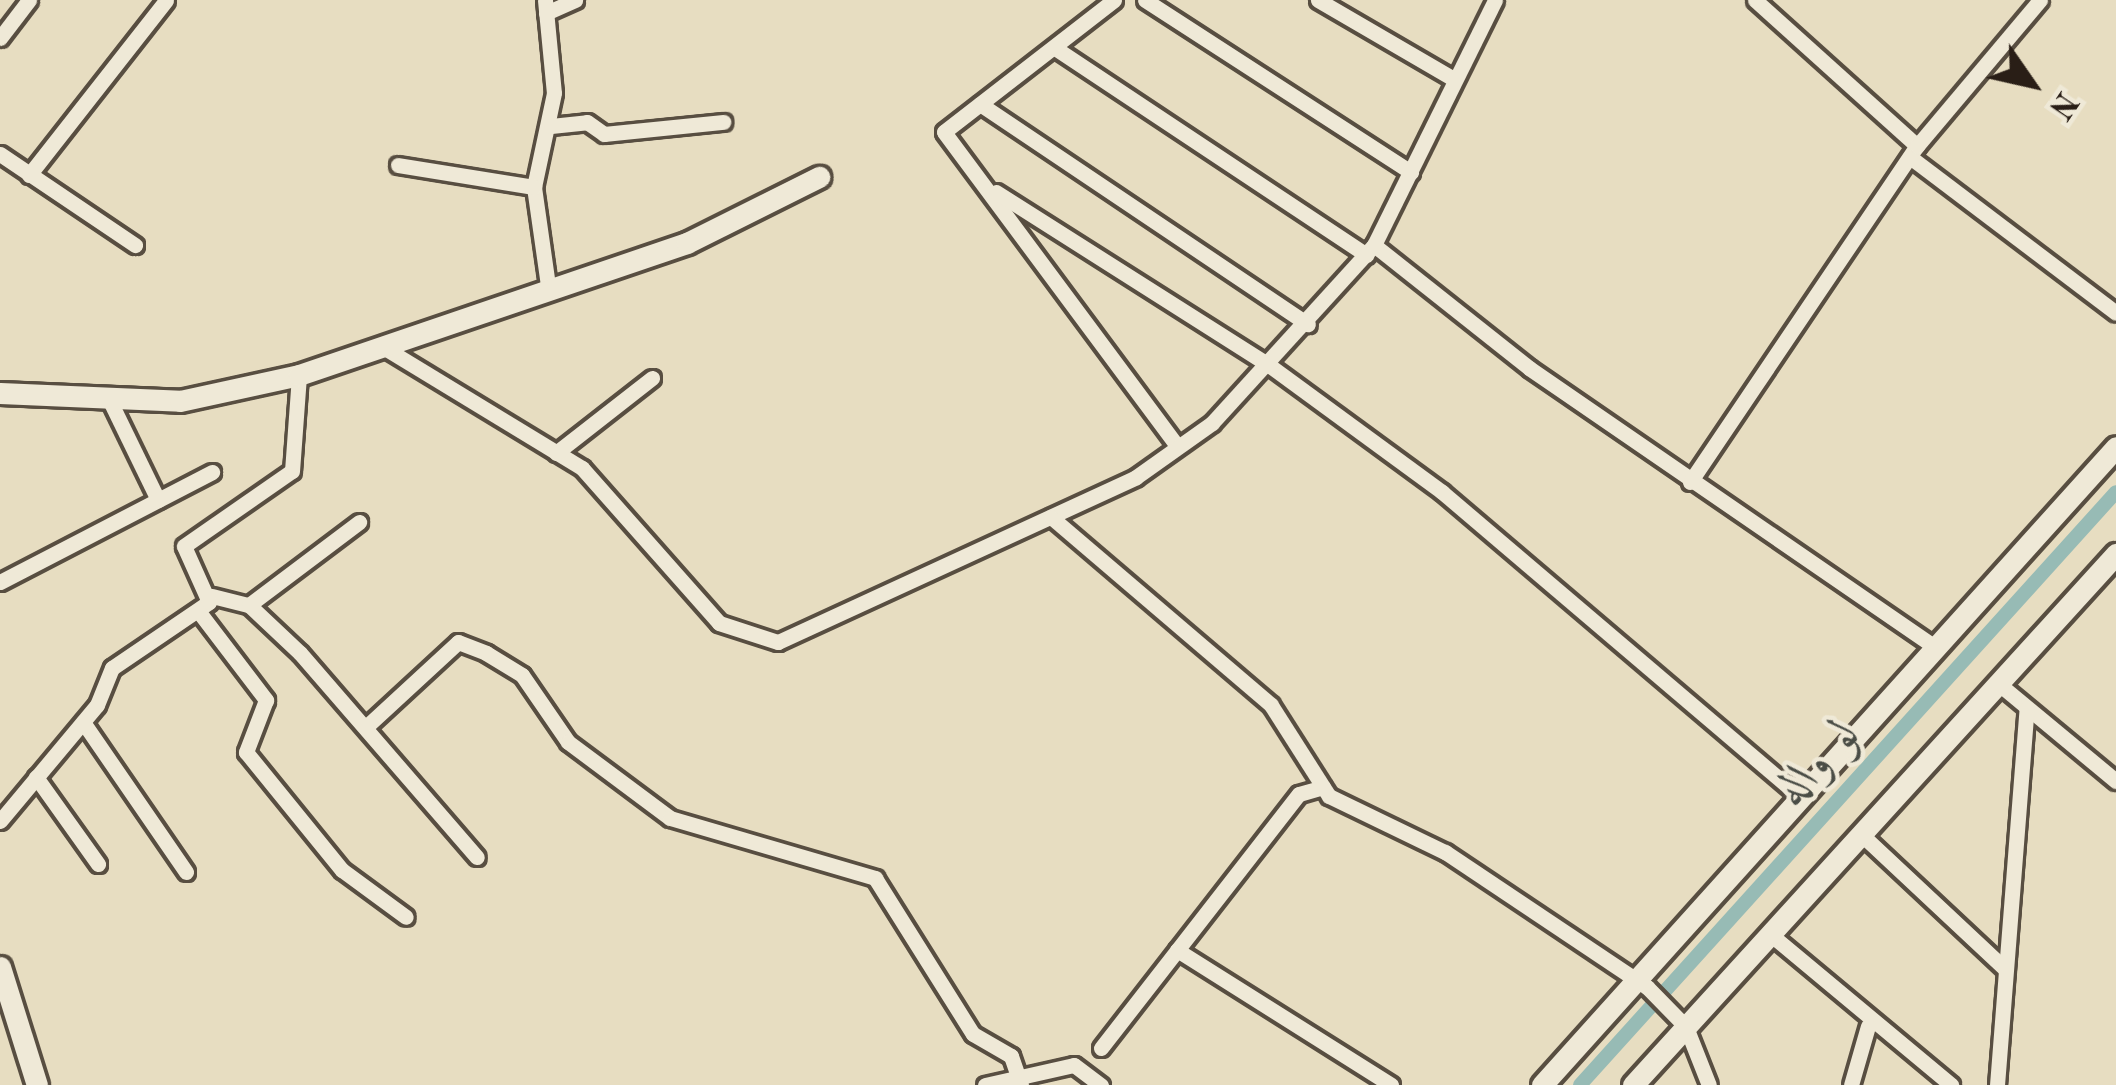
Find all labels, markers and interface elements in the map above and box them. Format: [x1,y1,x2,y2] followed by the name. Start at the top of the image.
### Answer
[1972,24,2092,144] north arrow
[2042,85,2083,124] text: N
[1763,705,1875,821] water label: لو واله

